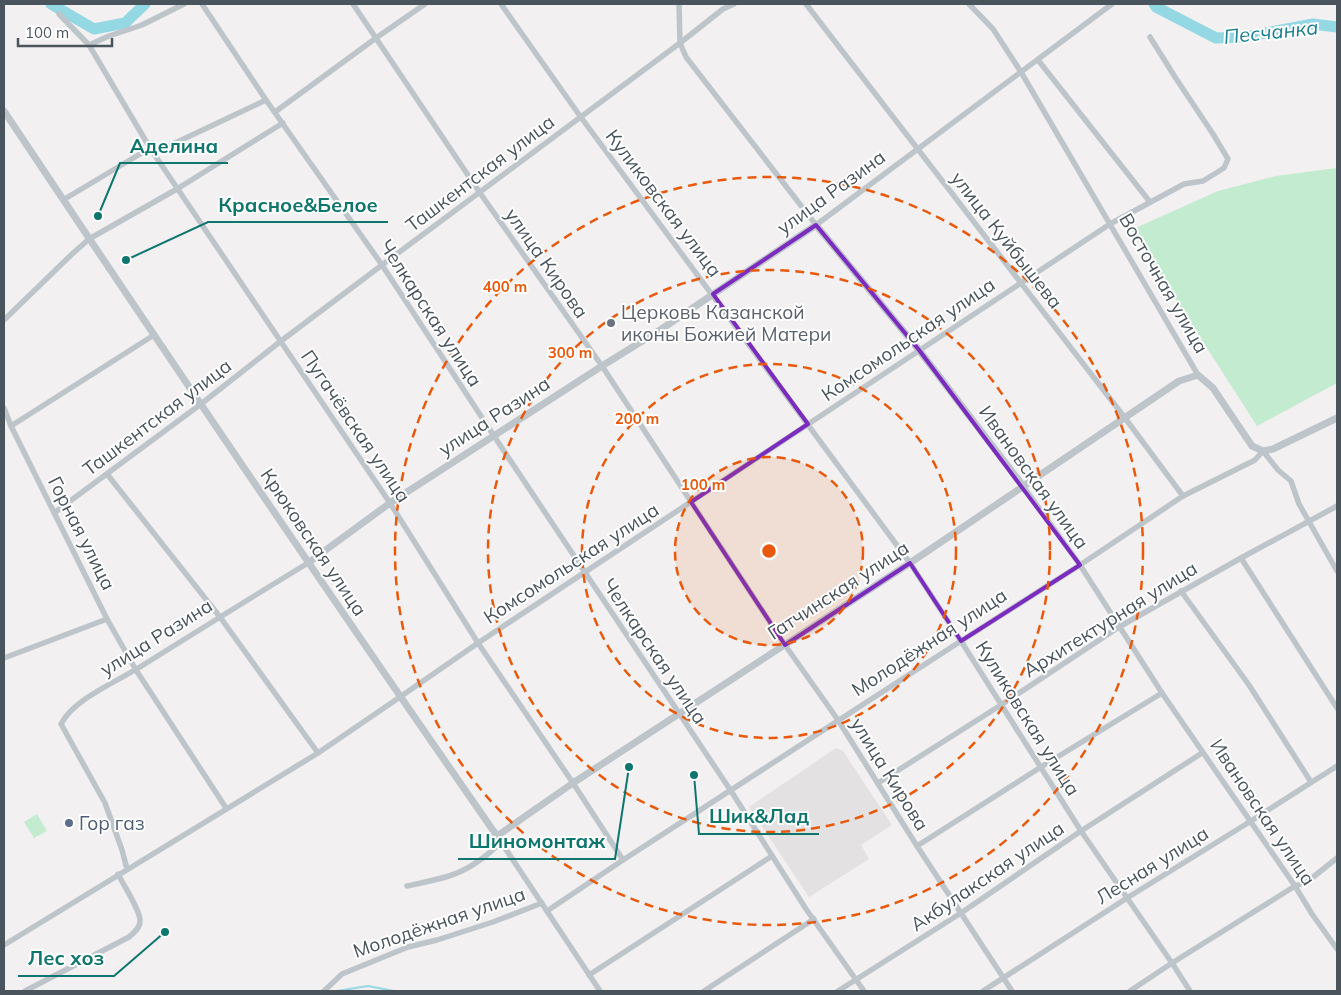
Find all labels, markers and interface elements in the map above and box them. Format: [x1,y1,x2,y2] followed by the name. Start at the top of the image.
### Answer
[1222,14,1319,49] water label: Песчанка
[18,15,111,47] scale bar
[25,23,69,42] text: 100 m
[401,109,559,237] street label: Ташкентская улица
[601,125,727,281] street label: Куликовская улица
[120,128,228,163] callout: Аделина
[130,133,218,158] text: Аделина
[772,145,890,239] street label: улица Разина
[946,167,1068,313] street label: улица Куйбышева
[208,187,388,222] callout: Красное&Белое
[218,192,378,217] text: Красное&Белое
[500,203,594,323] street label: улица Кирова
[1114,209,1214,357] street label: Восточная улица
[375,235,487,391] street label: Челкарская улица
[817,272,999,406] street label: Комсомольская улица
[483,277,527,296] text: 400 m
[621,300,831,346] place label: Церковь Казанской иконы Божией Матери
[605,317,617,329] marker: Церковь Казанской иконы Божией Матери
[548,343,592,362] text: 300 m
[296,345,416,507] street label: Пугачёвская улица
[78,353,236,481] street label: Ташкентская улица
[434,371,554,461] street label: улица Разина
[974,401,1094,553] street label: Ивановская улица
[615,409,659,428] text: 200 m
[256,464,372,620] street label: Крюковская улица
[43,472,121,594] street label: Горная улица
[681,475,725,494] text: 100 m
[479,497,663,629] street label: Комсомольская улица
[763,535,913,645] street label: Гатчинская улица
[760,542,778,560] centre of rings
[1019,556,1201,682] street label: Архитектурная улица
[597,574,713,728] street label: Челкарская улица
[847,583,1011,701] street label: Молодёжная улица
[95,593,217,681] street label: улица Разина
[971,636,1085,800] street label: Куликовская улица
[846,713,934,835] street label: улица Кирова
[1205,734,1321,890] street label: Ивановская улица
[699,799,819,834] callout: Шик&Лад
[709,803,809,828] text: Шик&Лад
[79,811,145,835] place label: Гор газ
[906,816,1068,936] street label: Акбулакская улица
[63,817,75,829] marker: Гор газ
[1091,821,1213,909] street label: Лесная улица
[458,824,615,859] callout: Шиномонтаж
[469,828,606,853] text: Шиномонтаж
[350,881,528,963] street label: Молодёжная улица
[18,941,114,976] callout: Лес хоз
[28,945,104,970] text: Лес хоз

